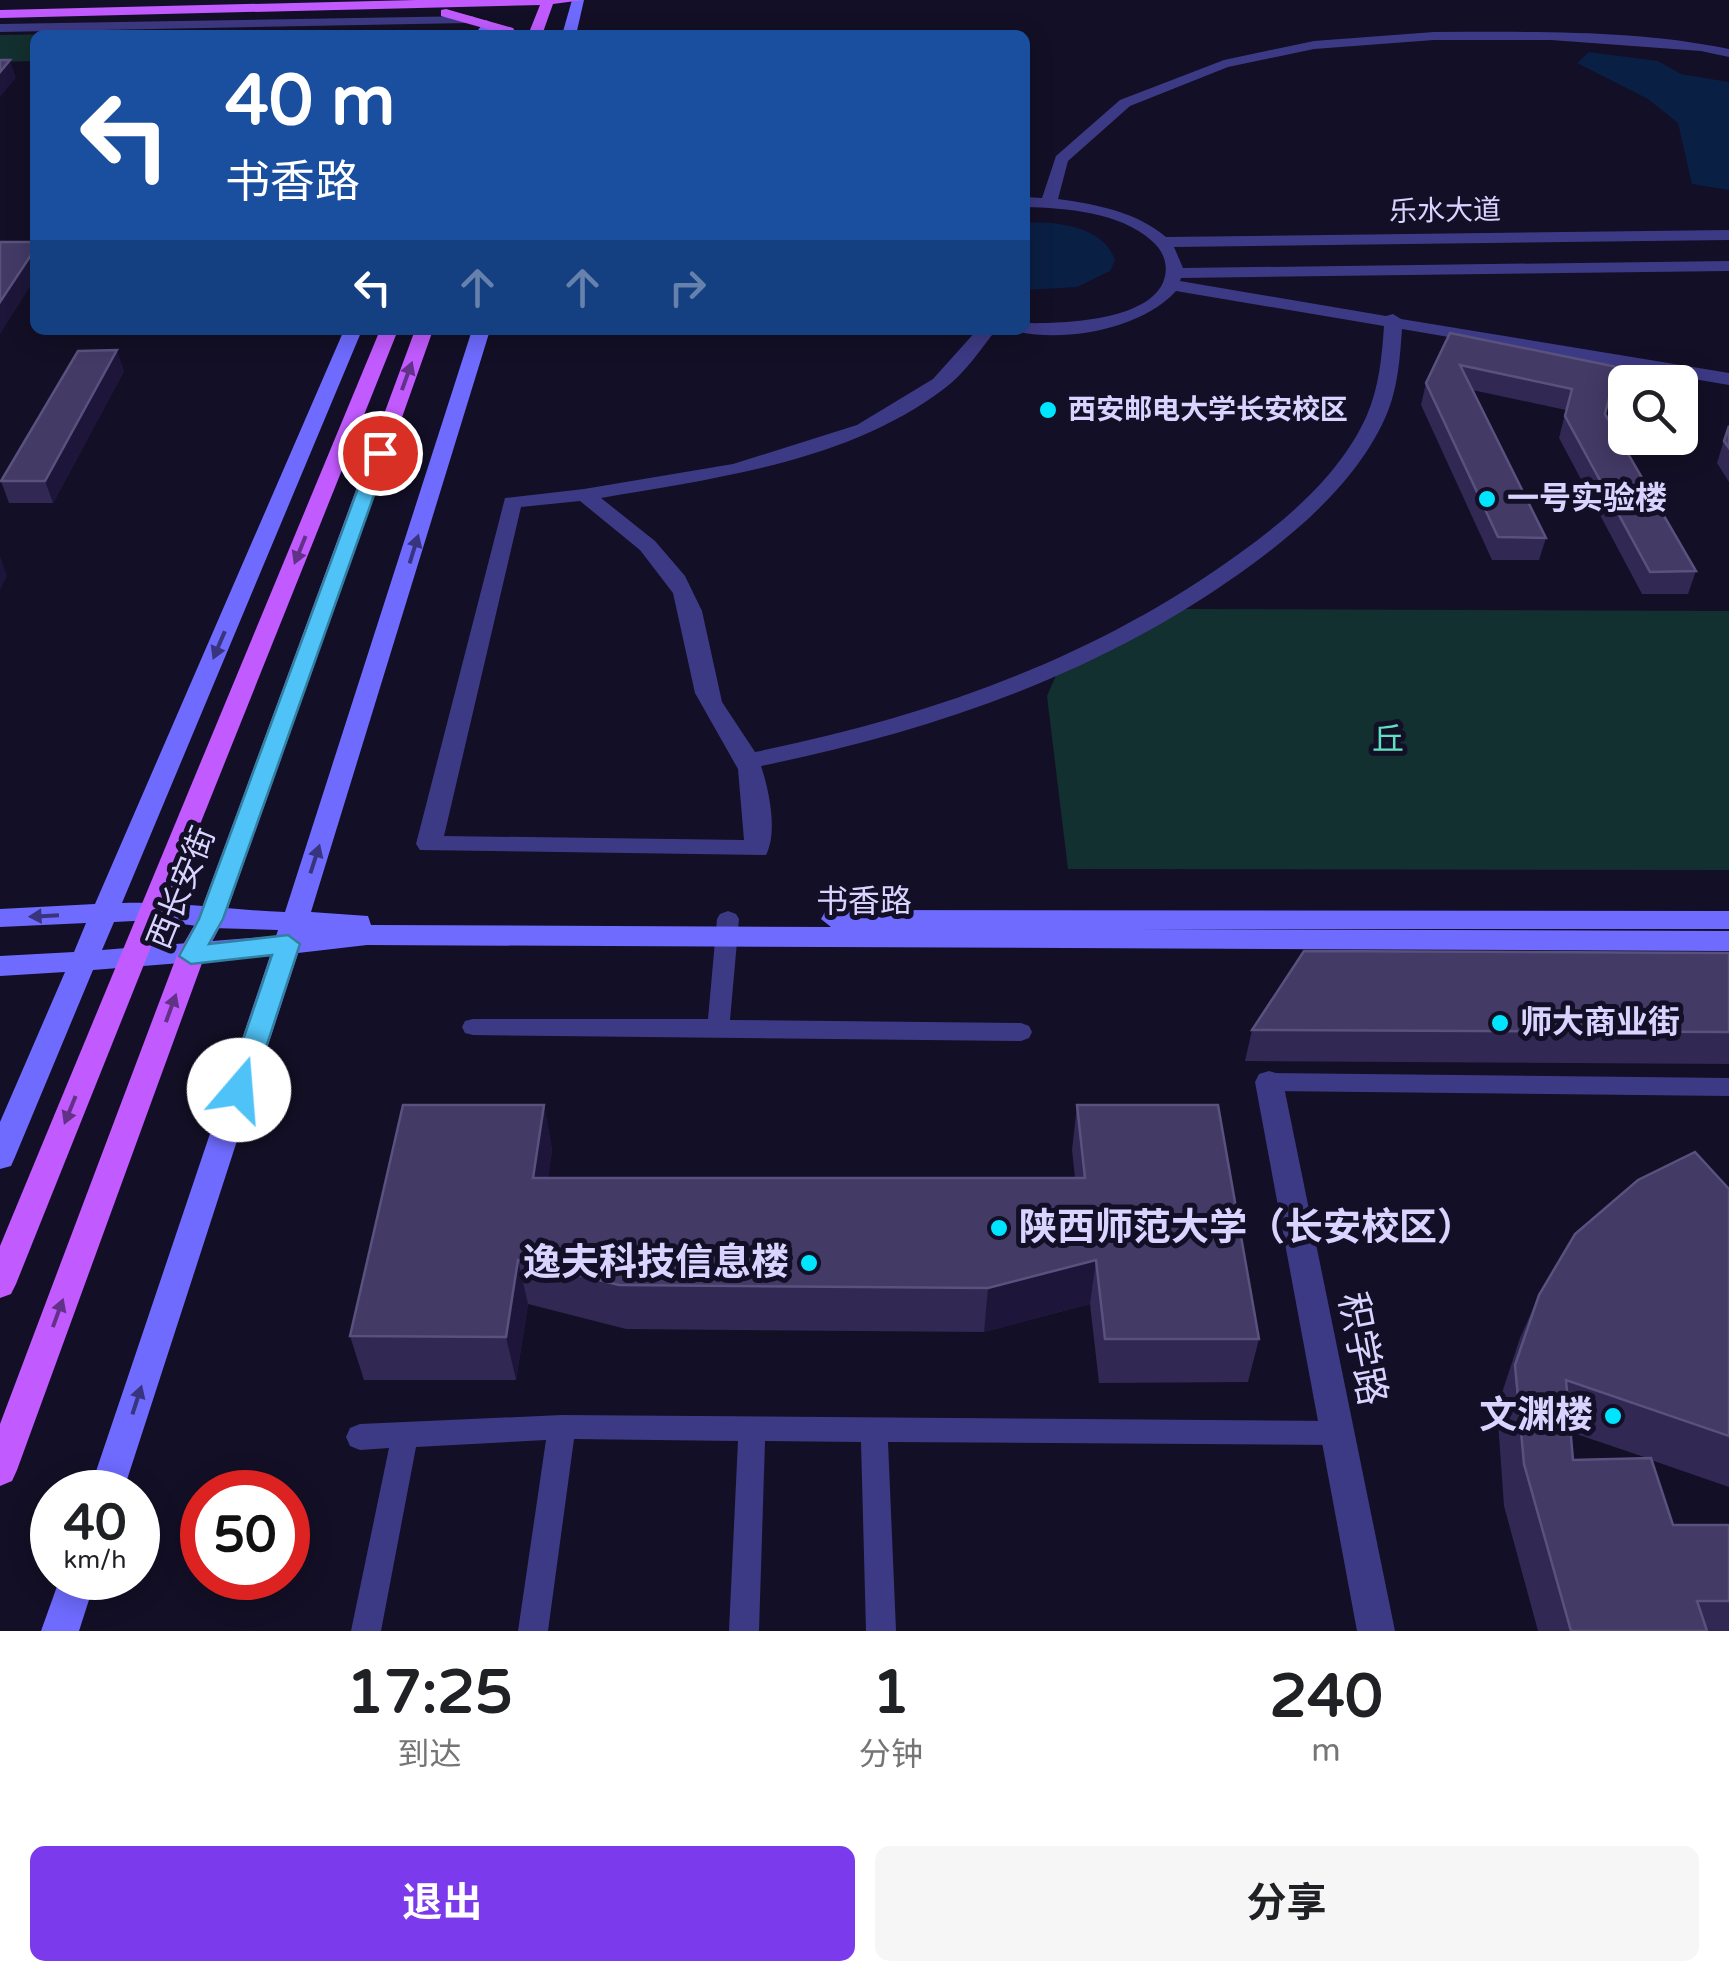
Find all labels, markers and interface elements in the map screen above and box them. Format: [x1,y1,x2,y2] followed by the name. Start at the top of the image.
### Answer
[225,60,395,144] text: 40 m
[60,70,190,200] icon: left
[225,156,360,210] text: 书香路
[1389,193,1501,229] street label: 乐水大道
[345,260,400,315] icon: left
[450,260,505,315] icon: ahead
[555,260,610,315] icon: ahead
[660,260,715,315] icon: right
[400,361,415,391] one-way arrow
[1608,365,1698,455] map controls
[1608,365,1698,455] button: search
[1068,393,1348,427] place label: 西安邮电大学长安校区
[1037,399,1059,421] marker: 西安邮电大学长安校区
[338,411,423,496] pin
[353,426,408,481] icon: arrive
[1507,480,1667,518] place label: 一号实验楼
[1476,488,1498,510] marker: 一号实验楼
[407,534,422,564] one-way arrow
[291,535,307,565] one-way arrow
[210,630,226,660] one-way arrow
[1372,721,1404,759] park label: 丘
[140,822,224,954] street label: 西长安街
[309,843,324,873] one-way arrow
[816,883,912,921] street label: 书香路
[28,908,60,924] one-way arrow
[164,993,180,1023] one-way arrow
[1520,1004,1680,1042] place label: 师大商业街
[1489,1012,1511,1034] marker: 师大商业街
[187,1038,291,1142] position arrow
[61,1095,77,1125] one-way arrow
[1019,1205,1475,1251] place label: 陕西师范大学（长安校区）
[988,1217,1010,1239] marker: 陕西师范大学（长安校区）
[523,1240,789,1286] place label: 逸夫科技信息楼
[798,1252,820,1274] marker: 逸夫科技信息楼
[1329,1289,1395,1409] street label: 积学路
[51,1298,66,1328] one-way arrow
[130,1385,145,1415] one-way arrow
[1479,1393,1593,1439] place label: 文渊楼
[1602,1405,1624,1427] marker: 文渊楼
[180,1470,310,1600] speed limit sign: 50
[64,1493,126,1553] text: 40
[64,1545,126,1575] text: km/h
[346,1657,513,1729] text: 17:25
[872,1657,910,1729] text: 1
[1270,1661,1383,1733] text: 240
[1311,1732,1341,1770] text: m
[398,1736,462,1774] text: 到达
[859,1736,923,1774] text: 分钟
[30,1846,855,1961] button: 退出
[875,1846,1699,1961] button: 分享

